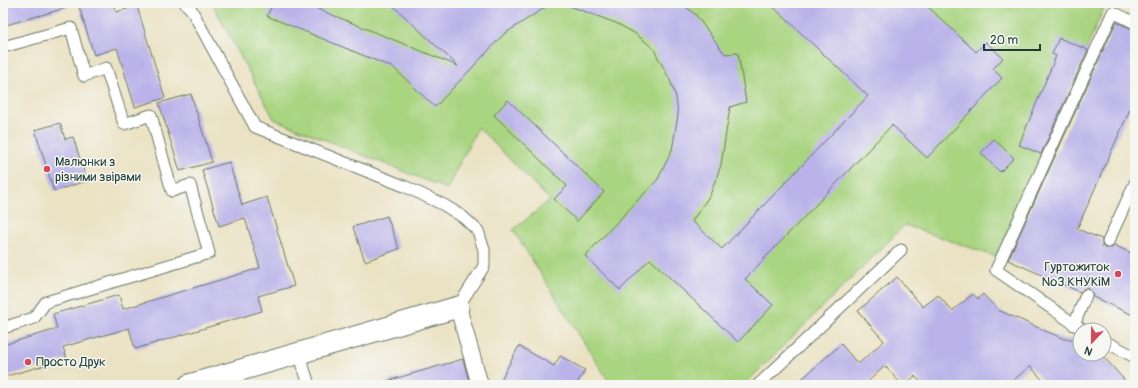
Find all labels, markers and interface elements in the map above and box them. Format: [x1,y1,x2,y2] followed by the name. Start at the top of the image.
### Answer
[984,26,1040,52] scale bar
[990,33,1019,48] text: 20 m
[55,154,141,185] place label: Малюнки з різними звірами
[42,164,52,174] marker: Малюнки з різними звірами
[1042,259,1110,290] place label: Гуртожиток №3 КНУКіМ
[1113,269,1123,279] marker: Гуртожиток №3 КНУКіМ
[1072,322,1112,362] north arrow
[1082,343,1094,358] text: N
[36,354,106,370] place label: Просто Друк
[23,357,33,367] marker: Просто Друк

